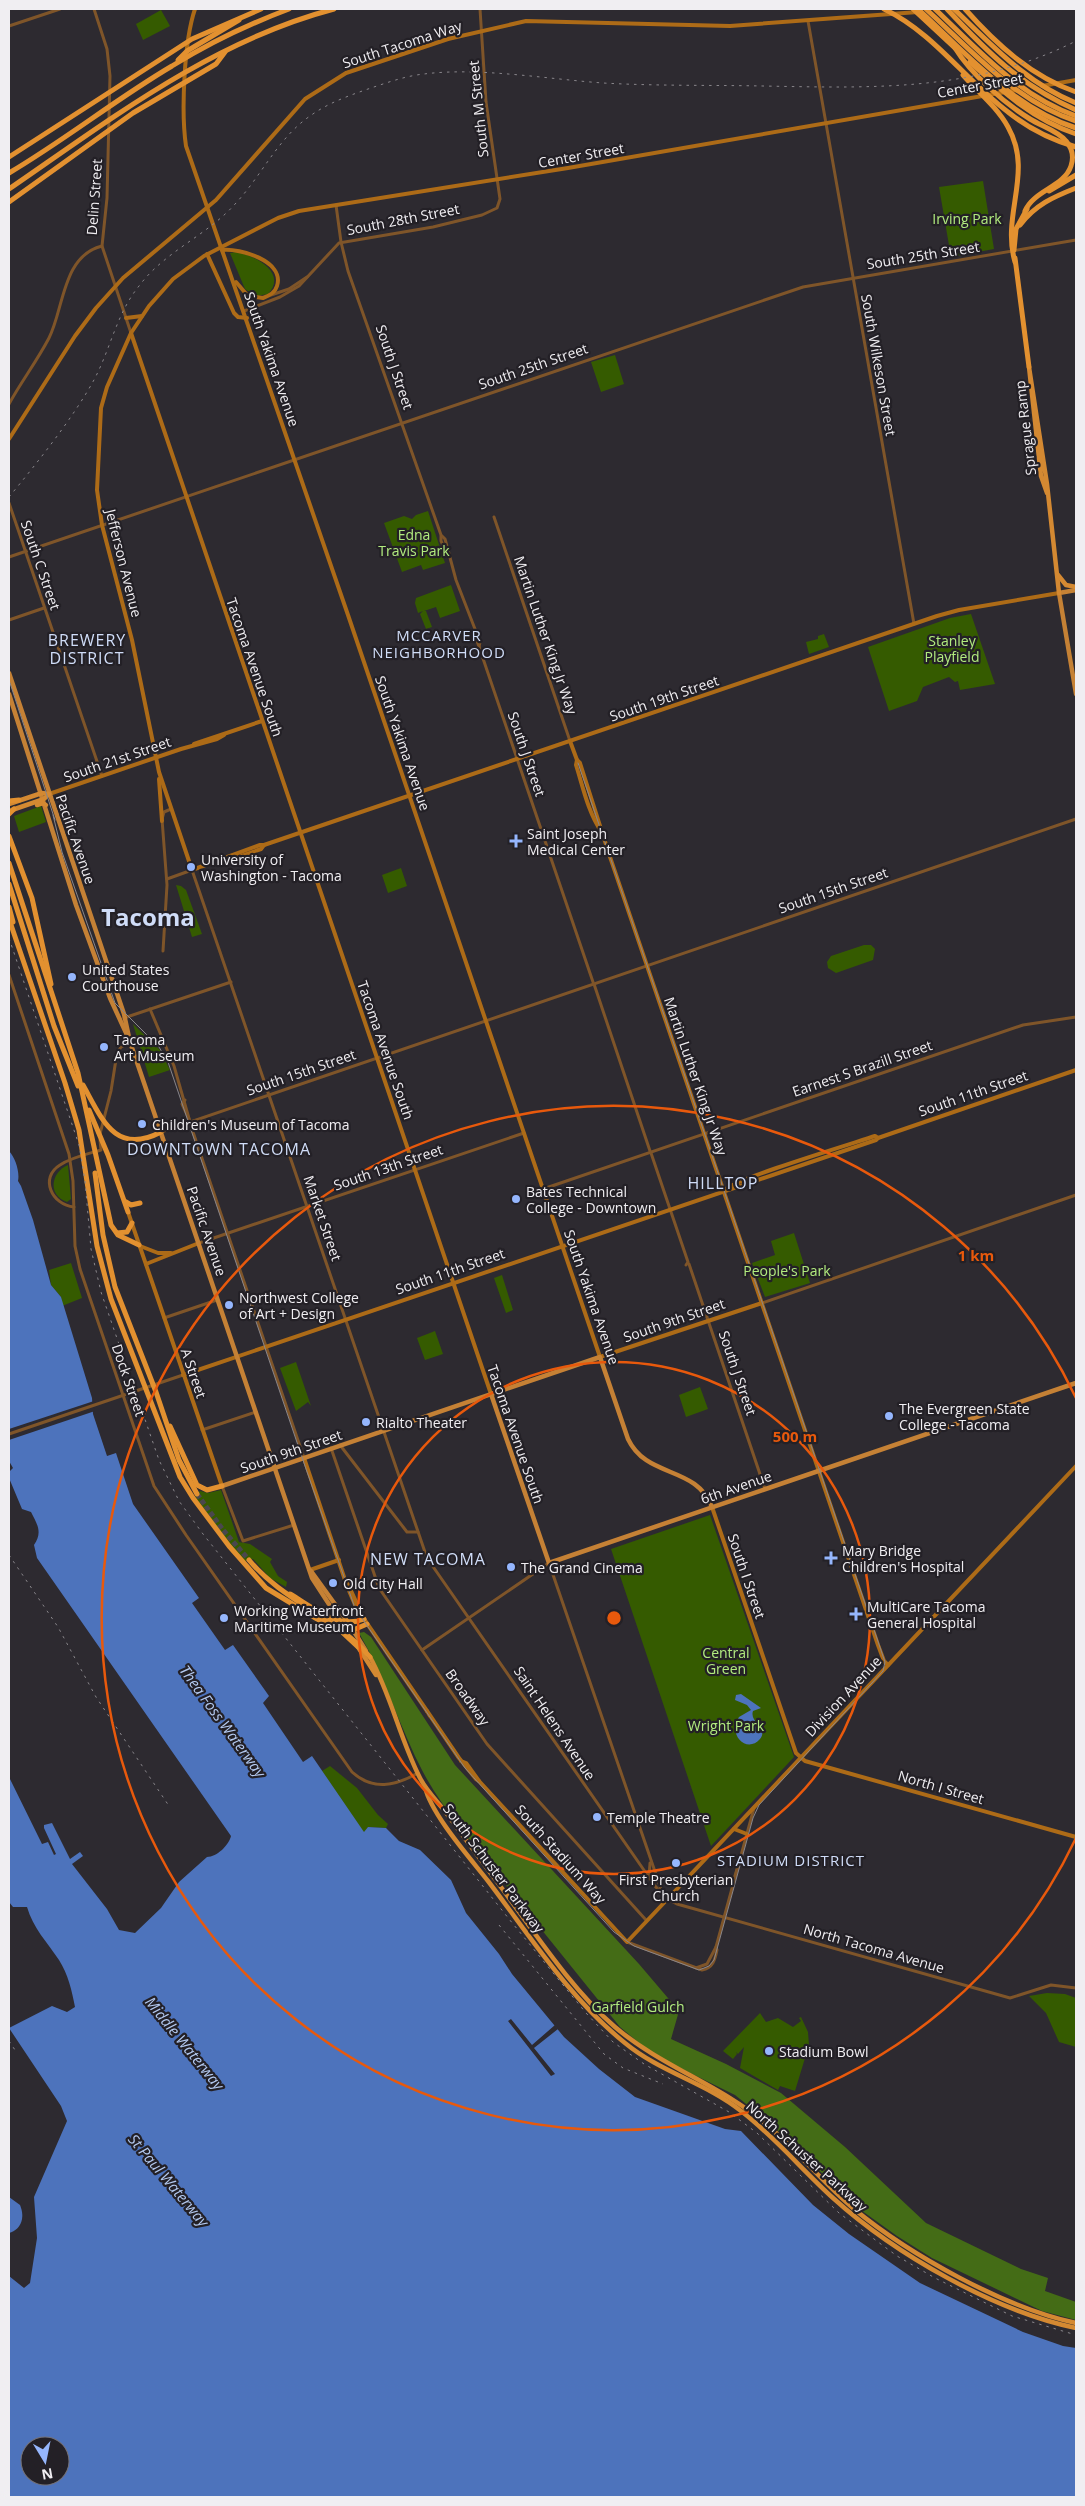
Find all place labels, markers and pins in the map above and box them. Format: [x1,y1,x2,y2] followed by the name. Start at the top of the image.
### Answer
[527,824,625,859] place label: Saint Joseph Medical Center
[509,834,523,848] marker: Saint Joseph Medical Center
[201,850,342,885] place label: University of Washington - Tacoma
[185,861,197,873] marker: University of Washington - Tacoma
[82,960,170,995] place label: United States Courthouse
[66,971,78,983] marker: United States Courthouse
[114,1030,194,1065] place label: Tacoma Art Museum
[98,1041,110,1053] marker: Tacoma Art Museum
[152,1115,350,1134] place label: Children's Museum of Tacoma
[136,1118,148,1130] marker: Children's Museum of Tacoma
[526,1182,656,1217] place label: Bates Technical College - Downtown
[510,1193,522,1205] marker: Bates Technical College - Downtown
[239,1288,359,1323] place label: Northwest College of Art + Design
[223,1299,235,1311] marker: Northwest College of Art + Design
[899,1399,1030,1434] place label: The Evergreen State College - Tacoma
[883,1410,895,1422] marker: The Evergreen State College - Tacoma
[376,1413,467,1432] place label: Rialto Theater
[360,1416,372,1428] marker: Rialto Theater
[842,1541,964,1576] place label: Mary Bridge Children's Hospital
[824,1551,838,1565] marker: Mary Bridge Children's Hospital
[521,1558,643,1577] place label: The Grand Cinema
[505,1561,517,1573] marker: The Grand Cinema
[343,1574,423,1593] place label: Old City Hall
[327,1577,339,1589] marker: Old City Hall
[867,1597,985,1632] place label: MultiCare Tacoma General Hospital
[234,1601,364,1636] place label: Working Waterfront Maritime Museum
[849,1607,863,1621] marker: MultiCare Tacoma General Hospital
[605,1609,623,1627] centre of rings
[218,1612,230,1624] marker: Working Waterfront Maritime Museum
[607,1808,710,1827] place label: Temple Theatre
[591,1811,603,1823] marker: Temple Theatre
[670,1857,682,1869] marker: First Presbyterian Church
[619,1870,733,1905] place label: First Presbyterian Church
[779,2042,869,2061] place label: Stadium Bowl
[763,2045,775,2057] marker: Stadium Bowl

